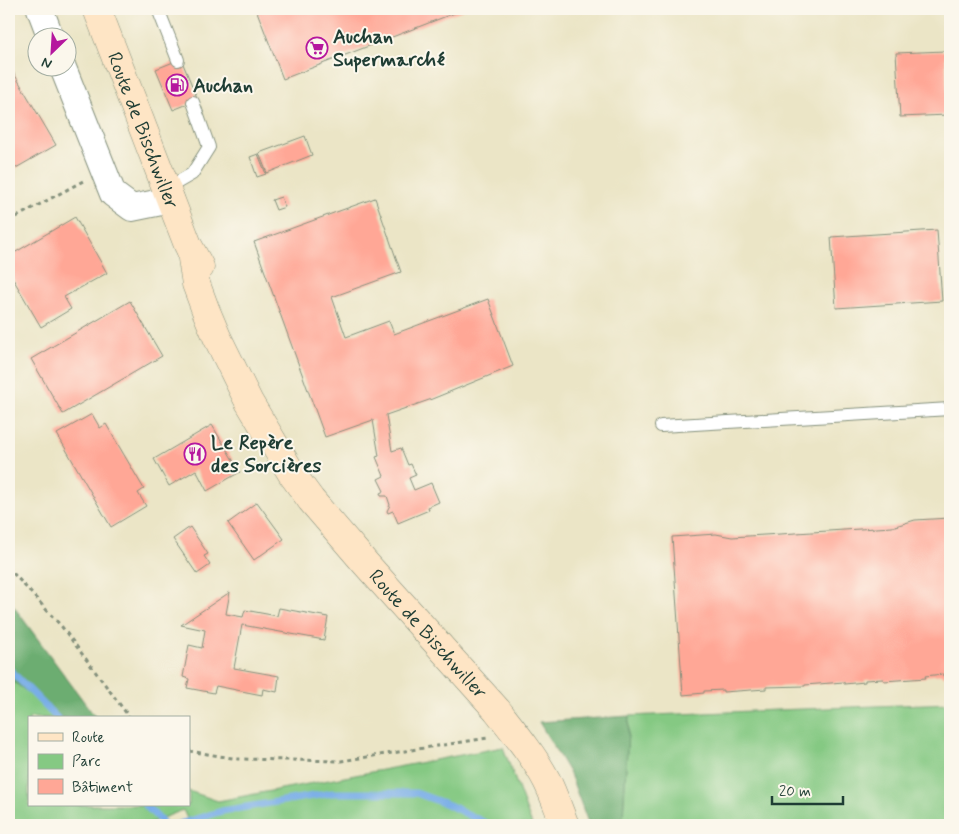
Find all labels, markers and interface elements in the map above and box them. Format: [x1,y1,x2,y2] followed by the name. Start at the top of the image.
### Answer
[333,24,445,74] place label: Auchan Supermarché
[28,28,78,78] north arrow
[305,36,329,60] supermarket icon: Auchan Supermarché
[100,49,185,213] street label: Route de Bischwiller
[39,53,55,73] text: N
[165,73,189,97] fuel station icon: Auchan
[193,73,253,100] place label: Auchan
[211,430,321,480] place label: Le Repère des Sorcières
[183,442,207,466] restaurant icon: Le Repère des Sorcières
[362,564,493,706] street label: Route de Bischwiller
[28,716,190,806] legend
[72,728,105,748] text: Route
[72,752,100,772] text: Parc
[772,774,843,806] scale bar
[72,778,133,798] text: Bâtiment
[779,782,811,802] text: 20 m

